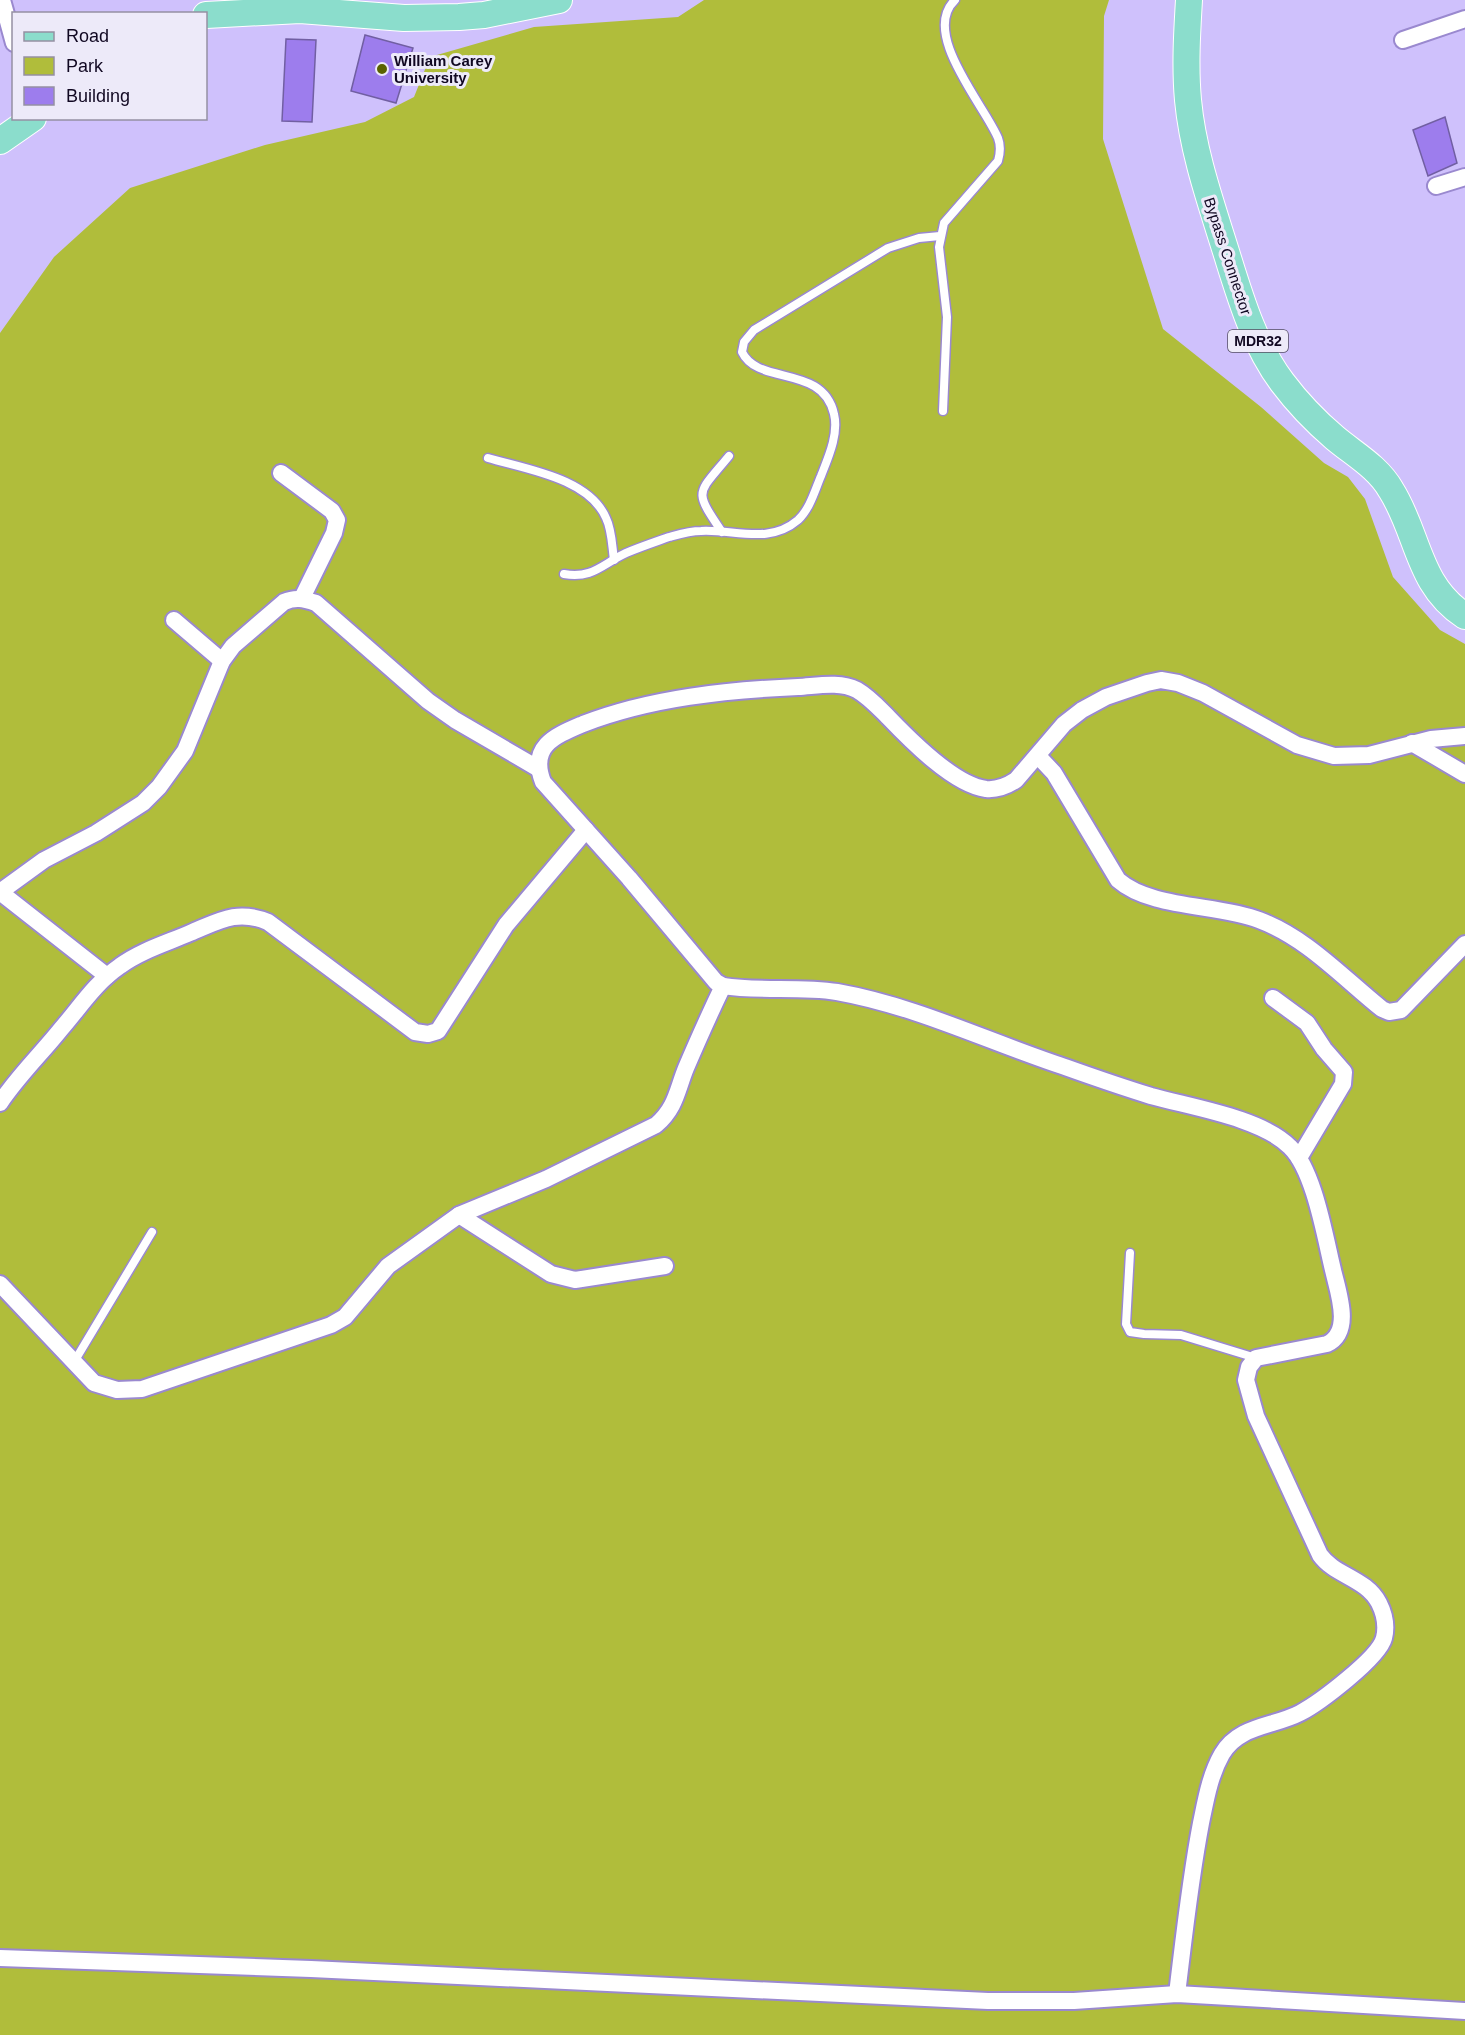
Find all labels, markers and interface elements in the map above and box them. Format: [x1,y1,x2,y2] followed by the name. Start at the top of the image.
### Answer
[12,12,207,120] legend
[66,26,109,46] text: Road
[394,52,493,86] place label: William Carey University
[66,56,104,76] text: Park
[375,62,389,76] marker: William Carey University
[66,86,130,106] text: Building
[1201,195,1255,317] street label: Bypass Connector
[1228,330,1288,352] road number: MDR32

